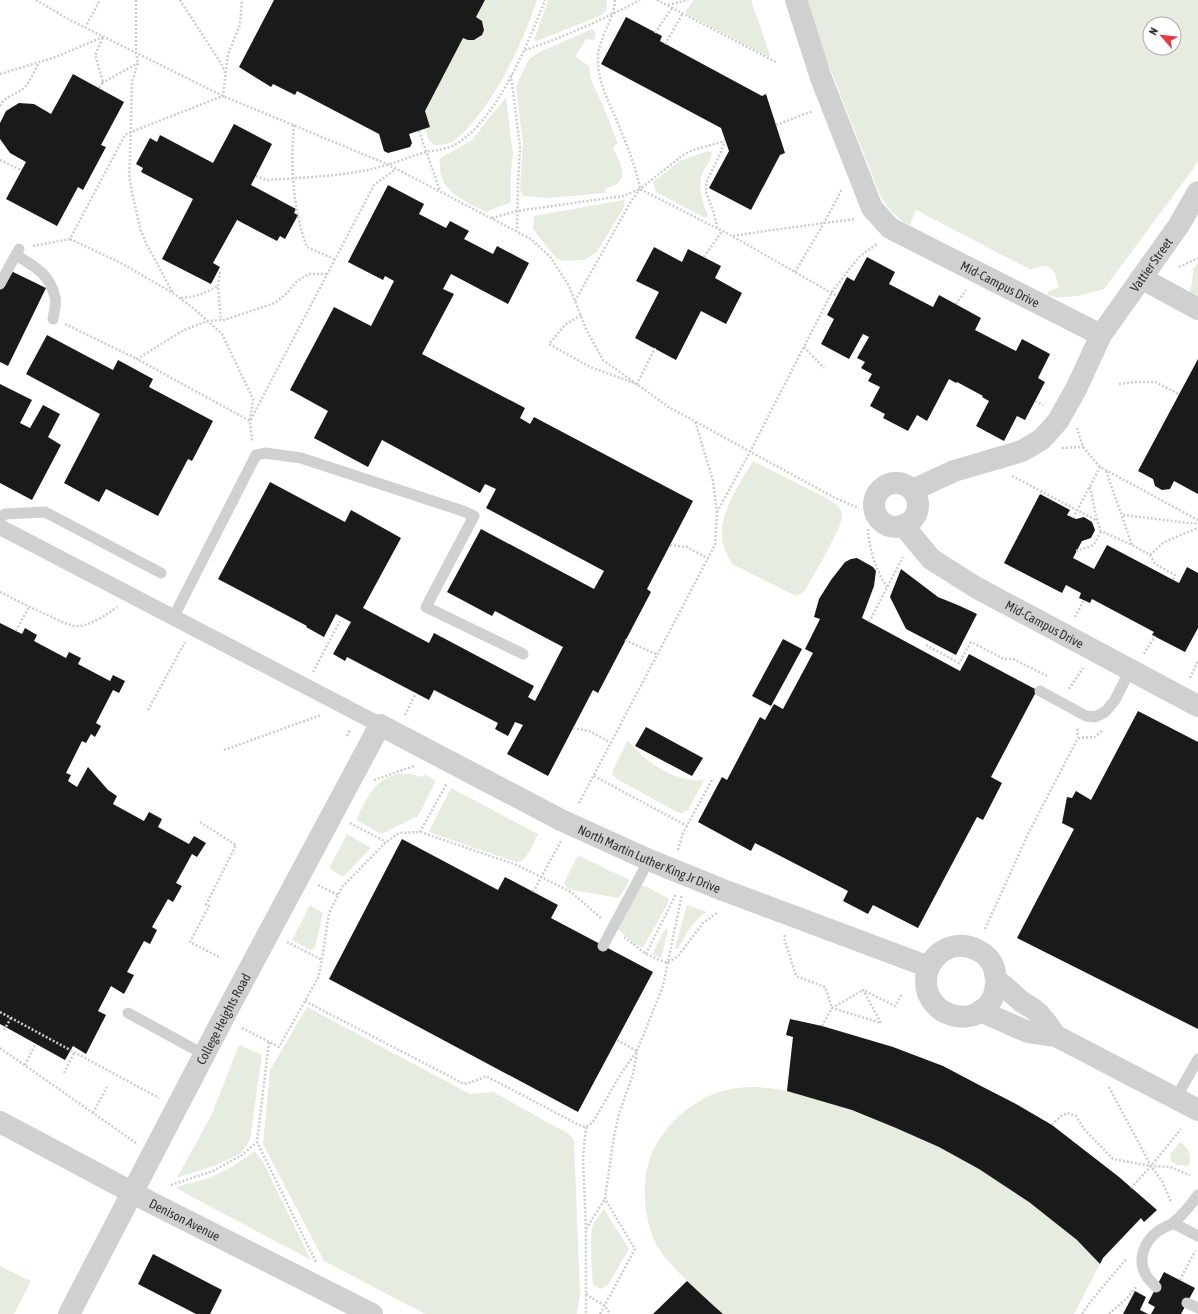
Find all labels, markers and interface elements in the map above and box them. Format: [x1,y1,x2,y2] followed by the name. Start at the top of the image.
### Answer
[1142,16,1182,56] north arrow
[1146,26,1160,37] text: N
[1127,235,1176,295] street label: Vattier Street
[958,258,1042,311] street label: Mid-Campus Drive
[1003,598,1086,652] street label: Mid-Campus Drive
[576,822,723,896] street label: North Martin Luther King Jr Drive
[193,971,254,1067] street label: College Heights Road
[147,1196,223,1244] street label: Denison Avenue

